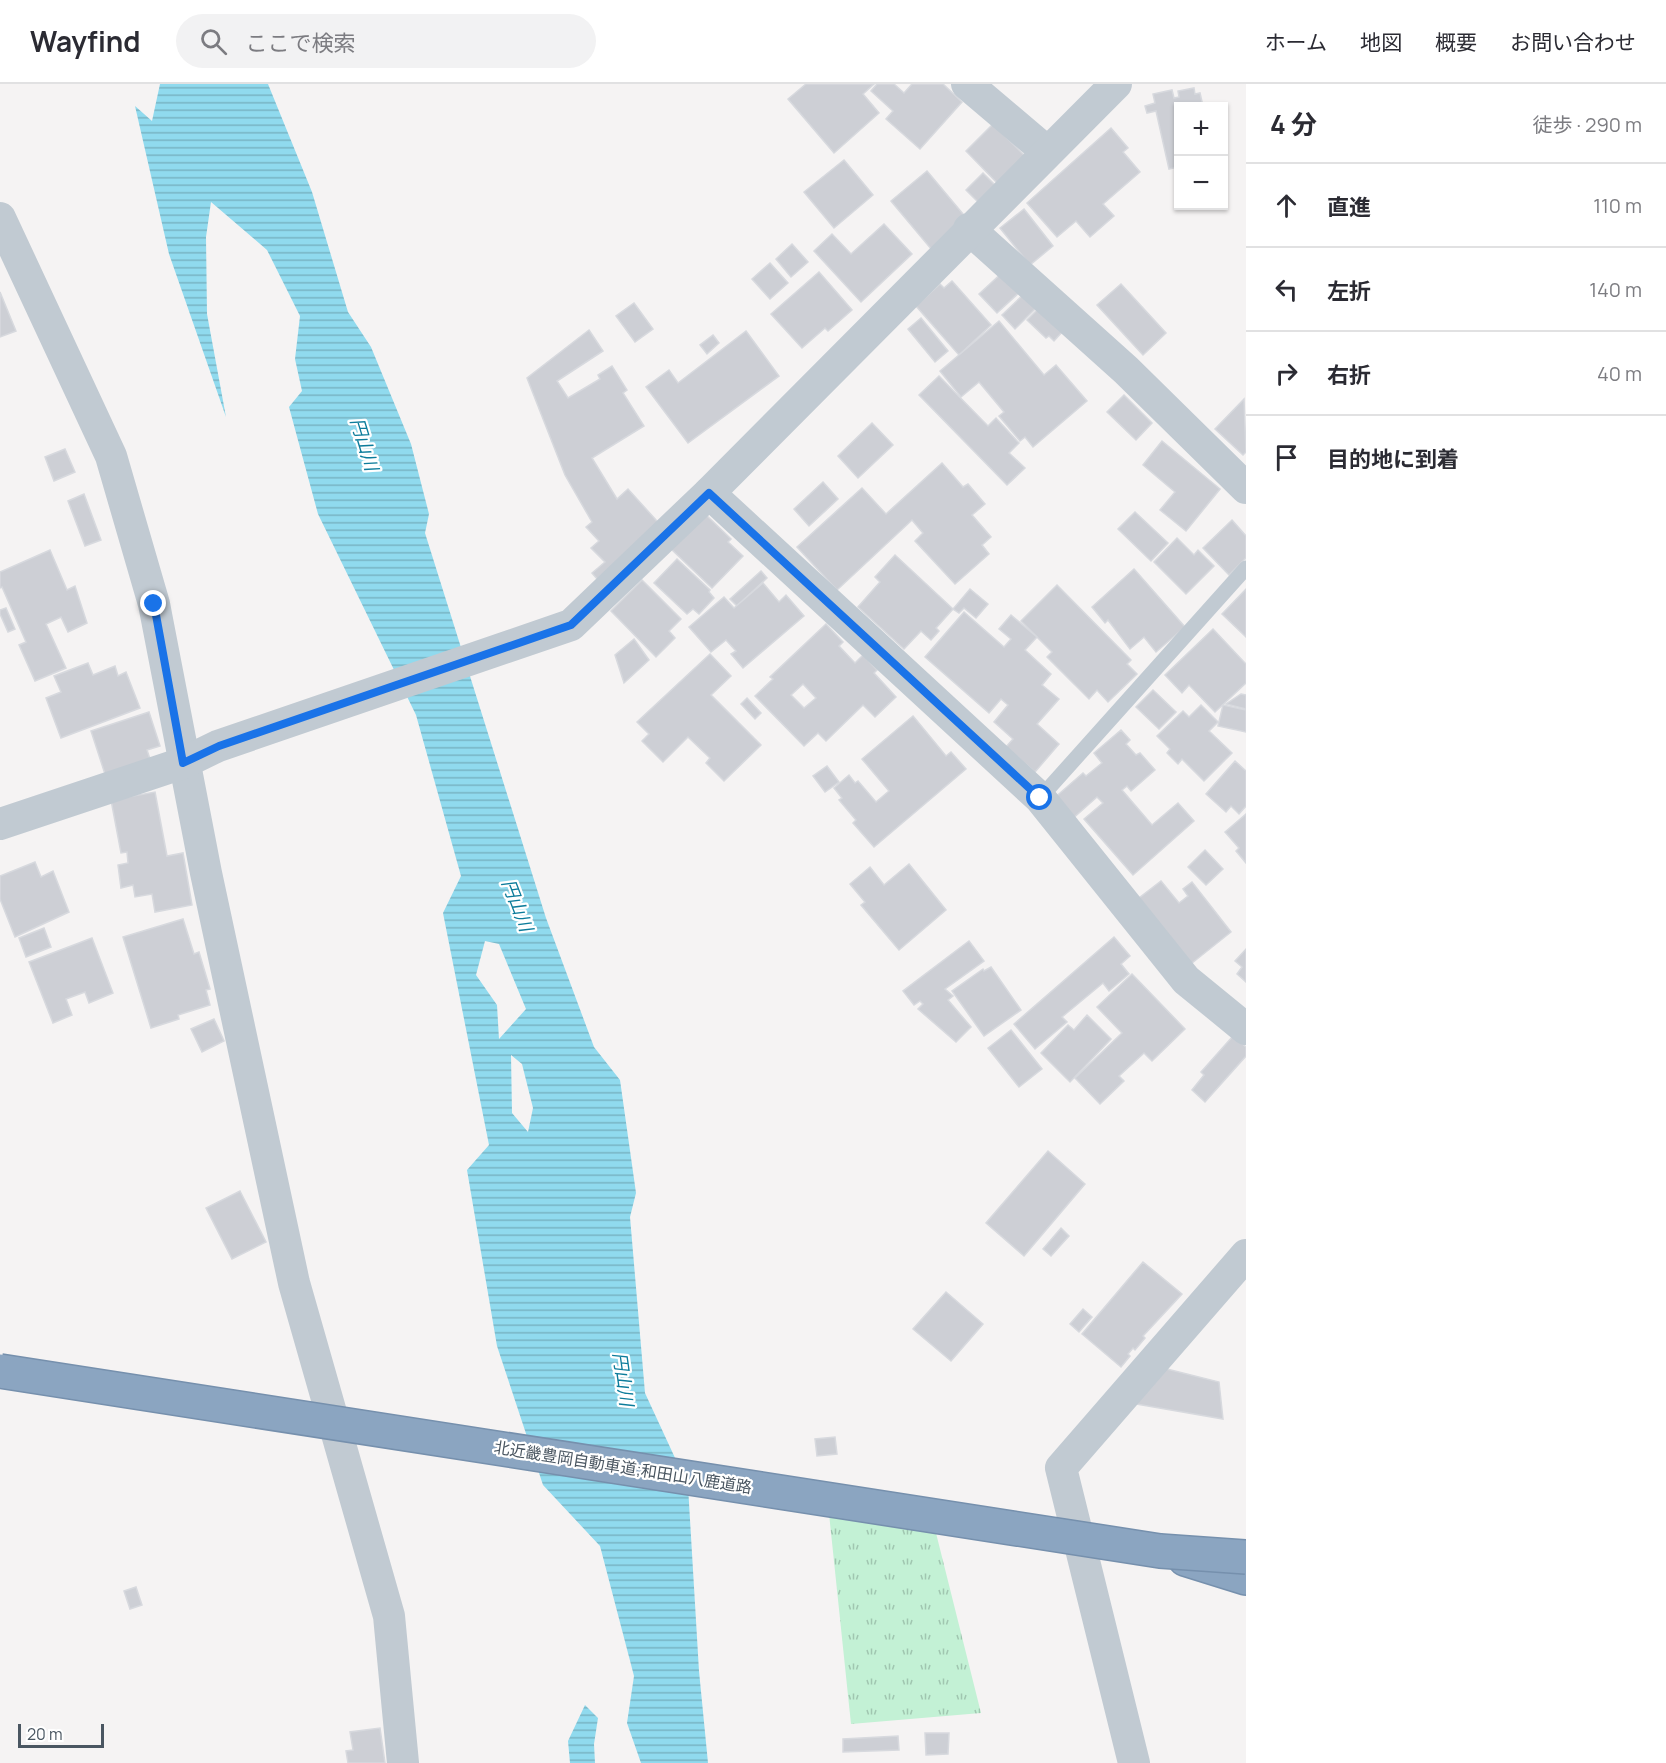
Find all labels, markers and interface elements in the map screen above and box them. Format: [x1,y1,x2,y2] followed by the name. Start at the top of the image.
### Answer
[176,14,596,68] search box
[30,22,140,60] text: Wayfind
[197,25,230,58] icon: search
[245,28,355,58] text: ここで検索
[1265,28,1327,56] text: ホーム
[1360,28,1402,56] text: 地図
[1435,28,1477,56] text: 概要
[1510,28,1636,56] text: お問い合わせ
[1174,102,1228,210] map controls
[1174,102,1228,156] button: +
[1270,106,1317,142] text: 4 分
[1533,111,1642,138] text: 徒歩 · 290 m
[1174,156,1228,210] button: −
[1270,189,1303,222] icon: ahead
[1327,192,1371,222] text: 直進
[1593,192,1642,219] text: 110 m
[1270,273,1303,306] icon: left
[1327,276,1371,306] text: 左折
[1589,276,1642,303] text: 140 m
[1270,357,1303,390] icon: right
[1327,360,1371,390] text: 右折
[1597,360,1642,387] text: 40 m
[346,415,385,475] water label: 円山川
[1270,441,1303,474] icon: arrive
[1327,444,1459,474] text: 目的地に到着
[140,590,166,616] route end
[1026,784,1052,810] route start
[497,875,540,936] water label: 円山川
[608,1351,640,1409] water label: 円山川
[492,1436,754,1498] street label: 北近畿豊岡自動車道;和田山八鹿道路
[18,1721,104,1748] scale bar
[27,1723,63,1745] text: 20 m

